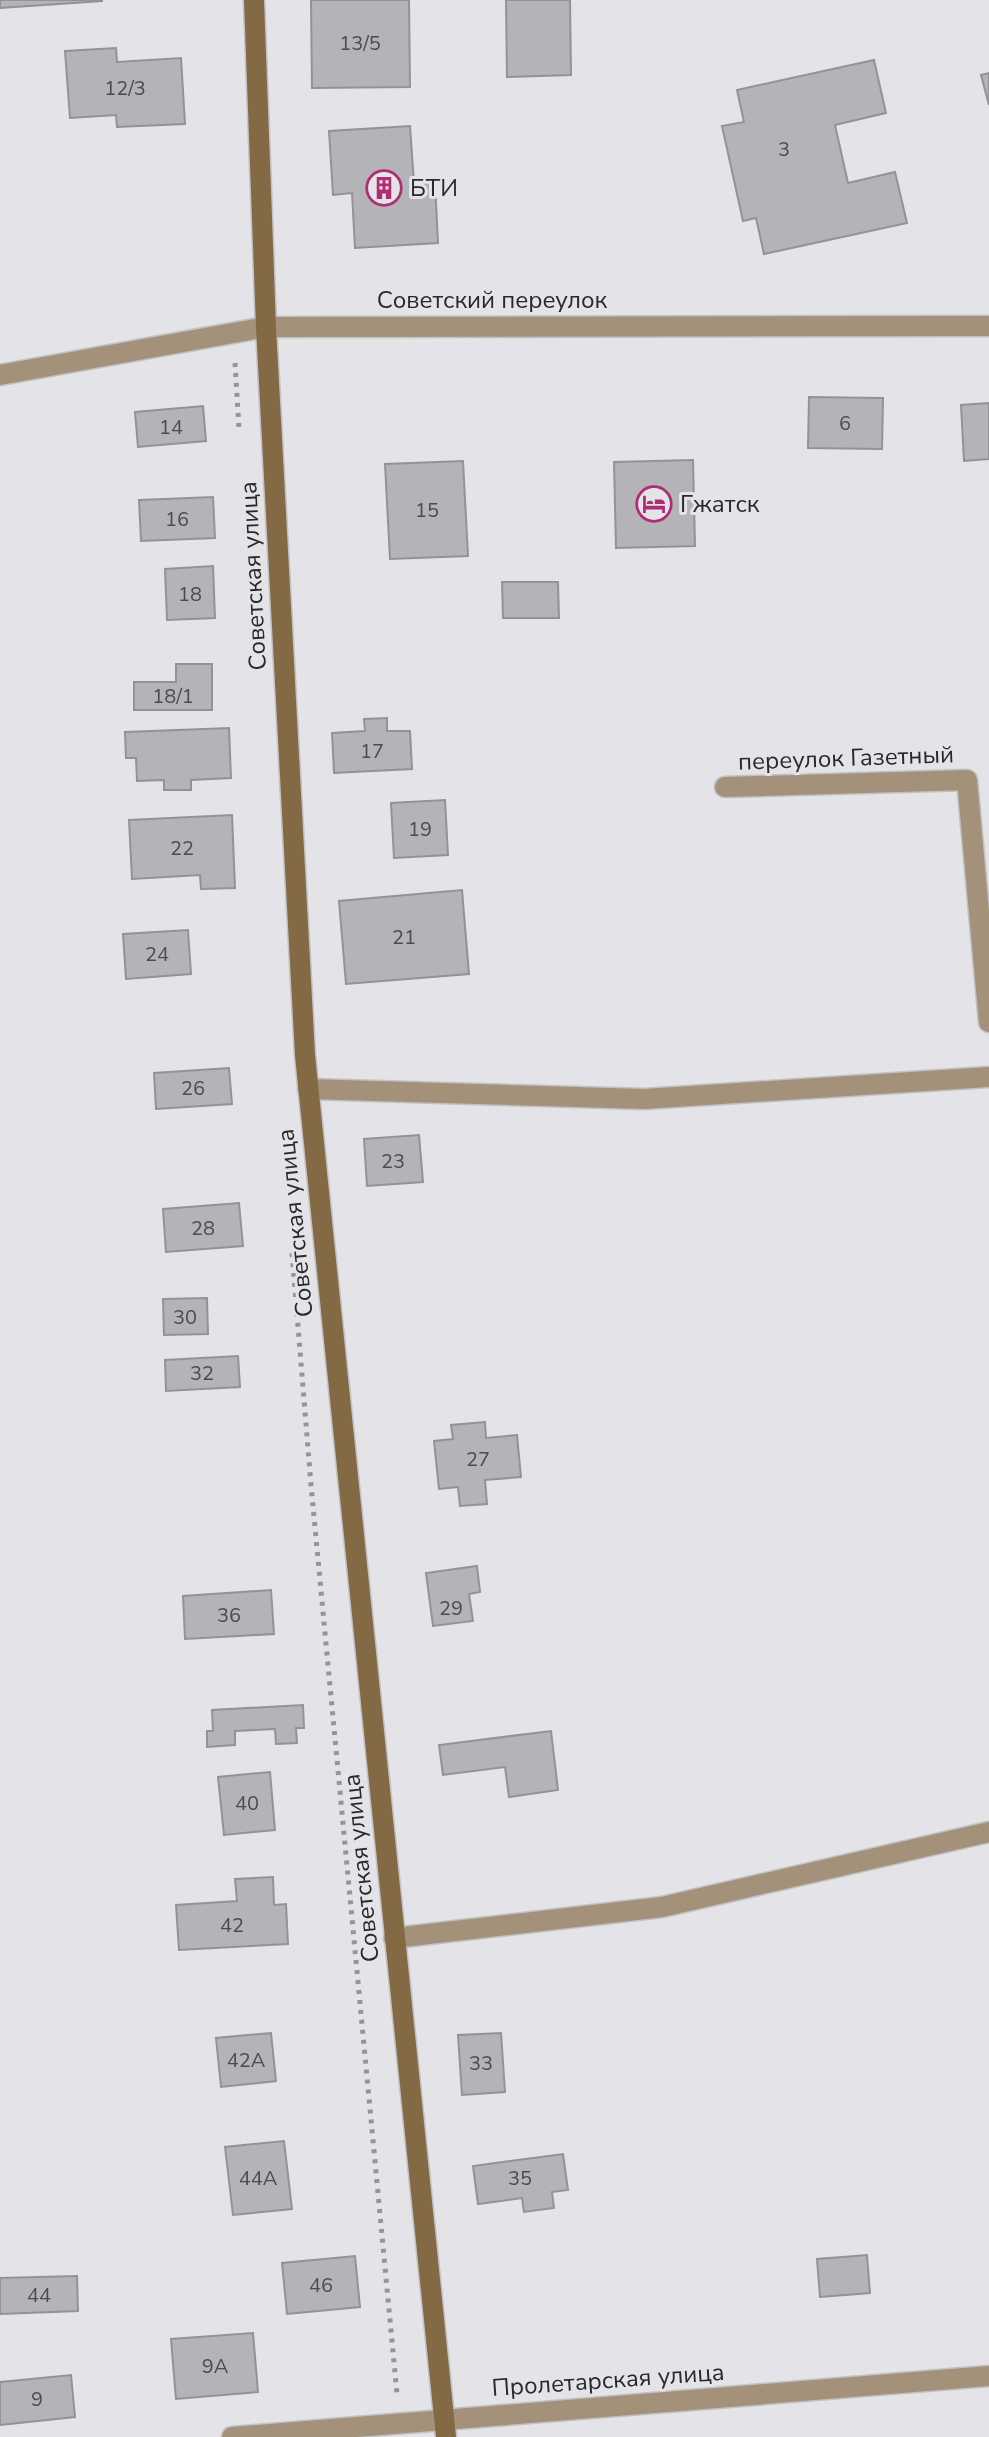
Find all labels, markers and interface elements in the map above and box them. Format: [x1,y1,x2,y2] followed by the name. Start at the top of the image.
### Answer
[339,30,381,57] house number: 13/5
[104,75,146,102] house number: 12/3
[778,136,790,163] house number: 3
[365,169,403,207] building icon: БТИ
[410,172,458,204] place label: БТИ
[377,284,608,316] street label: Советский переулок
[839,410,851,437] house number: 6
[159,414,183,441] house number: 14
[232,481,274,671] street label: Советская улица
[635,485,673,523] hotel icon: Гжатск
[680,488,760,520] place label: Гжатск
[415,497,439,524] house number: 15
[165,506,189,533] house number: 16
[178,581,202,608] house number: 18
[152,683,194,710] house number: 18/1
[360,738,384,765] house number: 17
[737,738,955,778] street label: переулок Газетный
[408,816,432,843] house number: 19
[170,835,194,862] house number: 22
[392,924,416,951] house number: 21
[145,941,169,968] house number: 24
[181,1075,205,1102] house number: 26
[269,1127,321,1319] street label: Советская улица
[381,1148,405,1175] house number: 23
[191,1215,215,1242] house number: 28
[173,1304,197,1331] house number: 30
[190,1360,214,1387] house number: 32
[466,1446,490,1473] house number: 27
[439,1595,463,1622] house number: 29
[217,1602,241,1629] house number: 36
[335,1772,387,1964] street label: Советская улица
[235,1790,259,1817] house number: 40
[220,1912,244,1939] house number: 42
[227,2047,266,2074] house number: 42А
[469,2050,493,2077] house number: 33
[239,2165,278,2192] house number: 44А
[508,2165,532,2192] house number: 35
[309,2272,333,2299] house number: 46
[27,2282,51,2309] house number: 44
[202,2353,229,2380] house number: 9А
[491,2356,725,2404] street label: Пролетарская улица
[31,2386,43,2413] house number: 9

